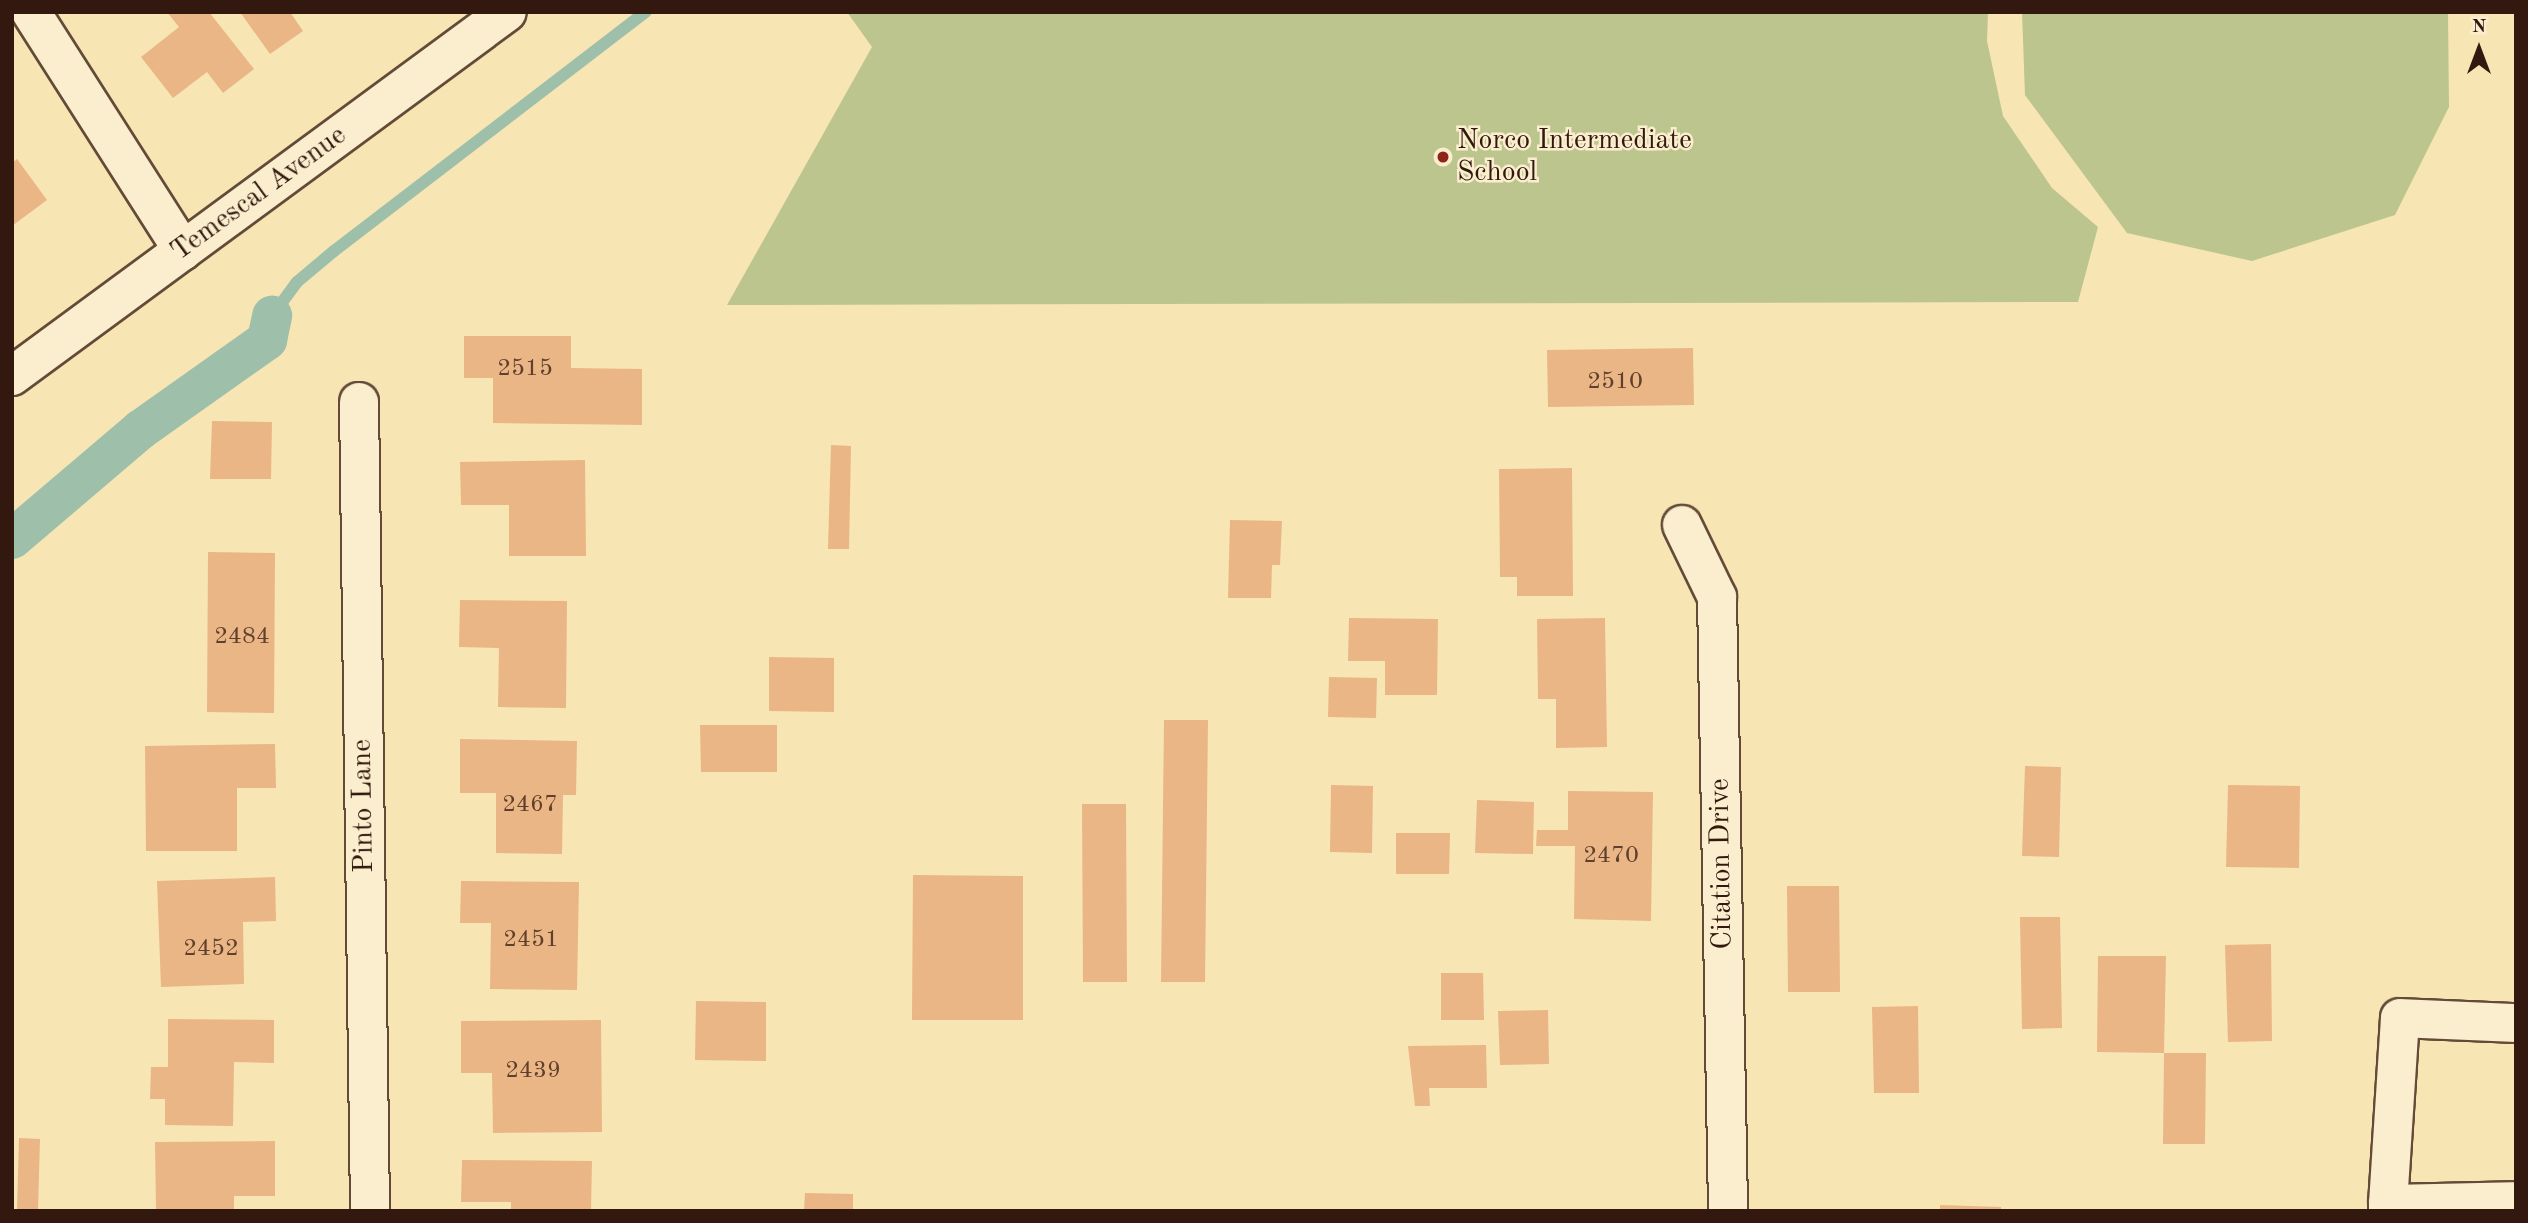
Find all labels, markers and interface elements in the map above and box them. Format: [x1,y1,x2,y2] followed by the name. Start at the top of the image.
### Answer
[2444,14,2514,84] north arrow
[2472,18,2486,37] text: N
[165,119,353,269] street label: Temescal Avenue
[1457,124,1692,190] place label: Norco Intermediate School
[1435,149,1451,165] marker: Norco Intermediate School
[497,356,553,384] house number: 2515
[1587,369,1643,397] house number: 2510
[214,624,270,652] house number: 2484
[346,739,382,873] street label: Pinto Lane
[1704,778,1740,950] street label: Citation Drive
[502,792,558,820] house number: 2467
[1583,843,1639,871] house number: 2470
[503,927,559,955] house number: 2451
[183,936,239,964] house number: 2452
[505,1058,561,1086] house number: 2439

